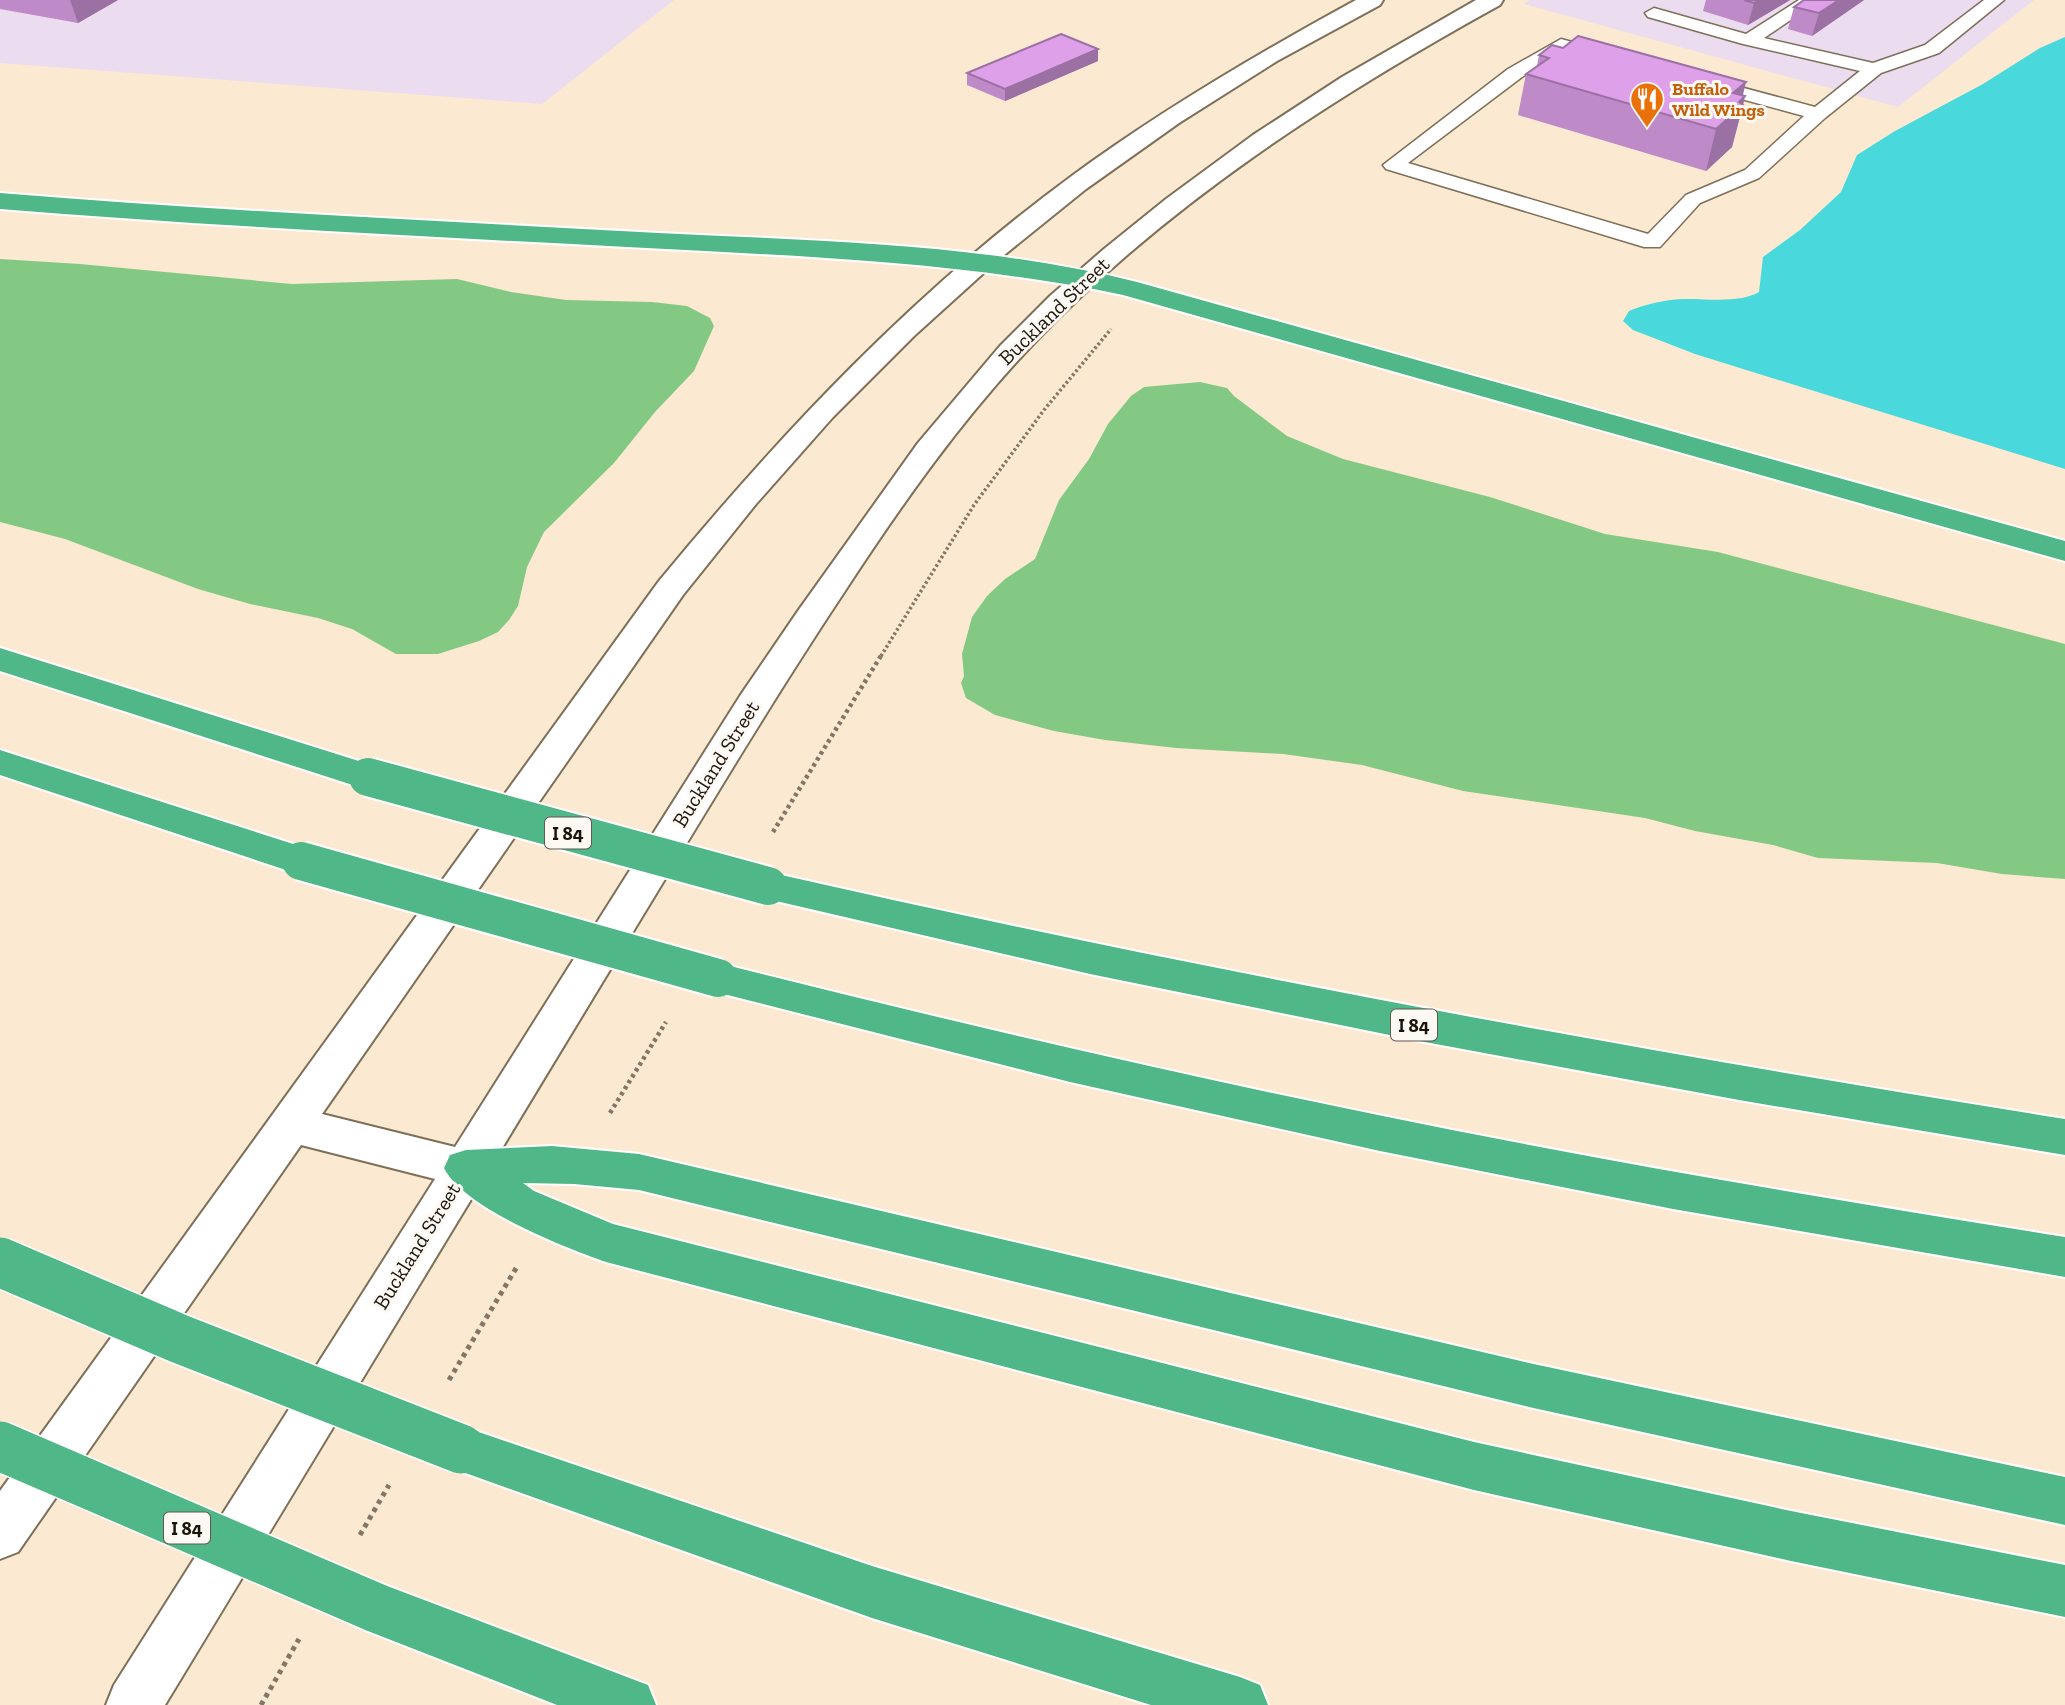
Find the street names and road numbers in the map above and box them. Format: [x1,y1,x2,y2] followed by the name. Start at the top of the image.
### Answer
[993,251,1114,370] street label: Buckland Street
[667,696,765,832] street label: Buckland Street
[545,818,591,848] road number: I 84
[1391,1009,1437,1040] road number: I 84
[368,1178,466,1314] street label: Buckland Street
[164,1512,210,1544] road number: I 84

